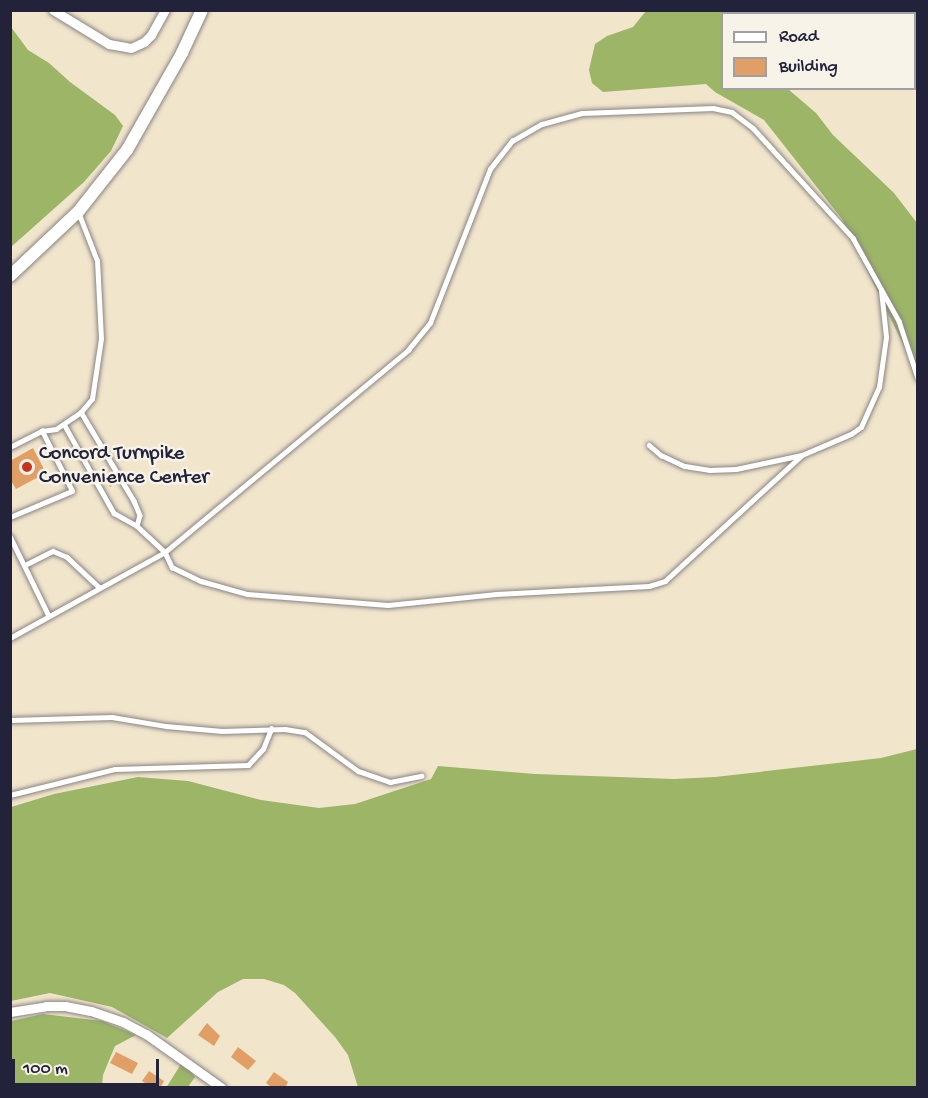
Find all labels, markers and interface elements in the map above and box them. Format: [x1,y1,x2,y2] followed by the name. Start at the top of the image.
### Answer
[721,12,916,90] legend
[779,27,818,48] text: Road
[779,57,838,78] text: Building
[39,442,209,492] place label: Concord Turnpike Convenience Center
[20,460,34,474] marker: Concord Turnpike Convenience Center
[15,1047,162,1085] scale bar
[23,1059,68,1080] text: 100 m

